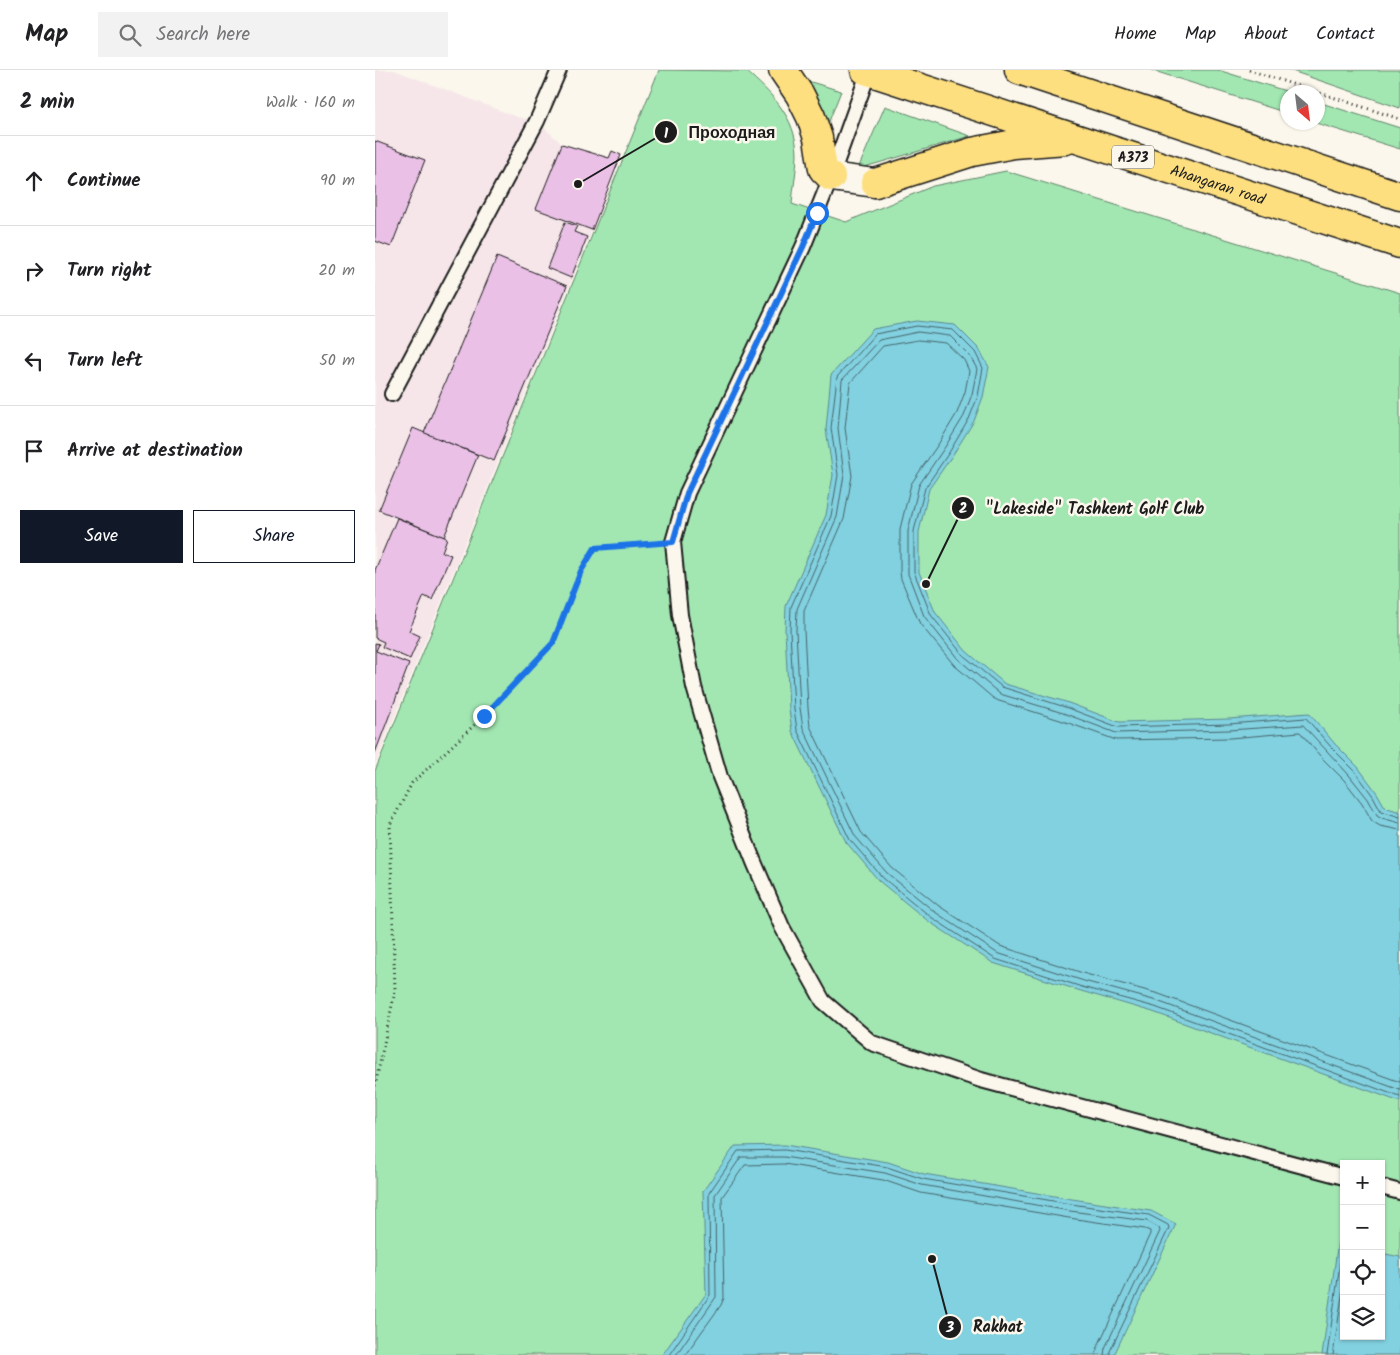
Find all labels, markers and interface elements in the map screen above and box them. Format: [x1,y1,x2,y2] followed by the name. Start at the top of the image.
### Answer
[98,12,448,57] search box
[25,15,68,54] text: Map
[156,20,250,50] text: Search here
[1114,20,1157,49] text: Home
[1185,20,1216,49] text: Map
[1244,20,1288,49] text: About
[1316,20,1375,49] text: Contact
[116,21,144,49] icon: search
[1280,85,1325,130] north arrow
[20,86,75,119] text: 2 min
[266,90,355,115] text: Walk · 160 m
[654,117,785,148] callout: Проходная
[689,121,775,146] text: Проходная
[664,122,669,146] text: 1
[1112,145,1154,168] road number: A373
[1167,159,1269,213] street label: Ahangaran road
[67,166,140,196] text: Continue
[20,167,48,195] icon: ahead
[320,168,355,193] text: 90 m
[806,202,829,225] route start
[67,256,152,286] text: Turn right
[20,257,48,285] icon: right
[319,258,355,283] text: 20 m
[67,346,142,376] text: Turn left
[20,347,48,375] icon: left
[319,348,355,373] text: 50 m
[67,436,243,466] text: Arrive at destination
[20,437,48,465] icon: arrive
[951,493,1215,524] callout: "Lakeside" Tashkent Golf Club
[959,497,968,521] text: 2
[986,497,1204,522] text: "Lakeside" Tashkent Golf Club
[20,510,183,563] button: Save
[193,510,355,563] button: Share
[473,705,496,728] route end
[1340,1160,1385,1340] map controls
[1340,1160,1385,1205] button: +
[1340,1205,1385,1250] button: −
[1340,1250,1385,1295] button: locate
[1340,1295,1385,1340] button: layers
[938,1311,1033,1342] callout: Rakhat
[973,1315,1024,1340] text: Rakhat
[945,1316,954,1340] text: 3

